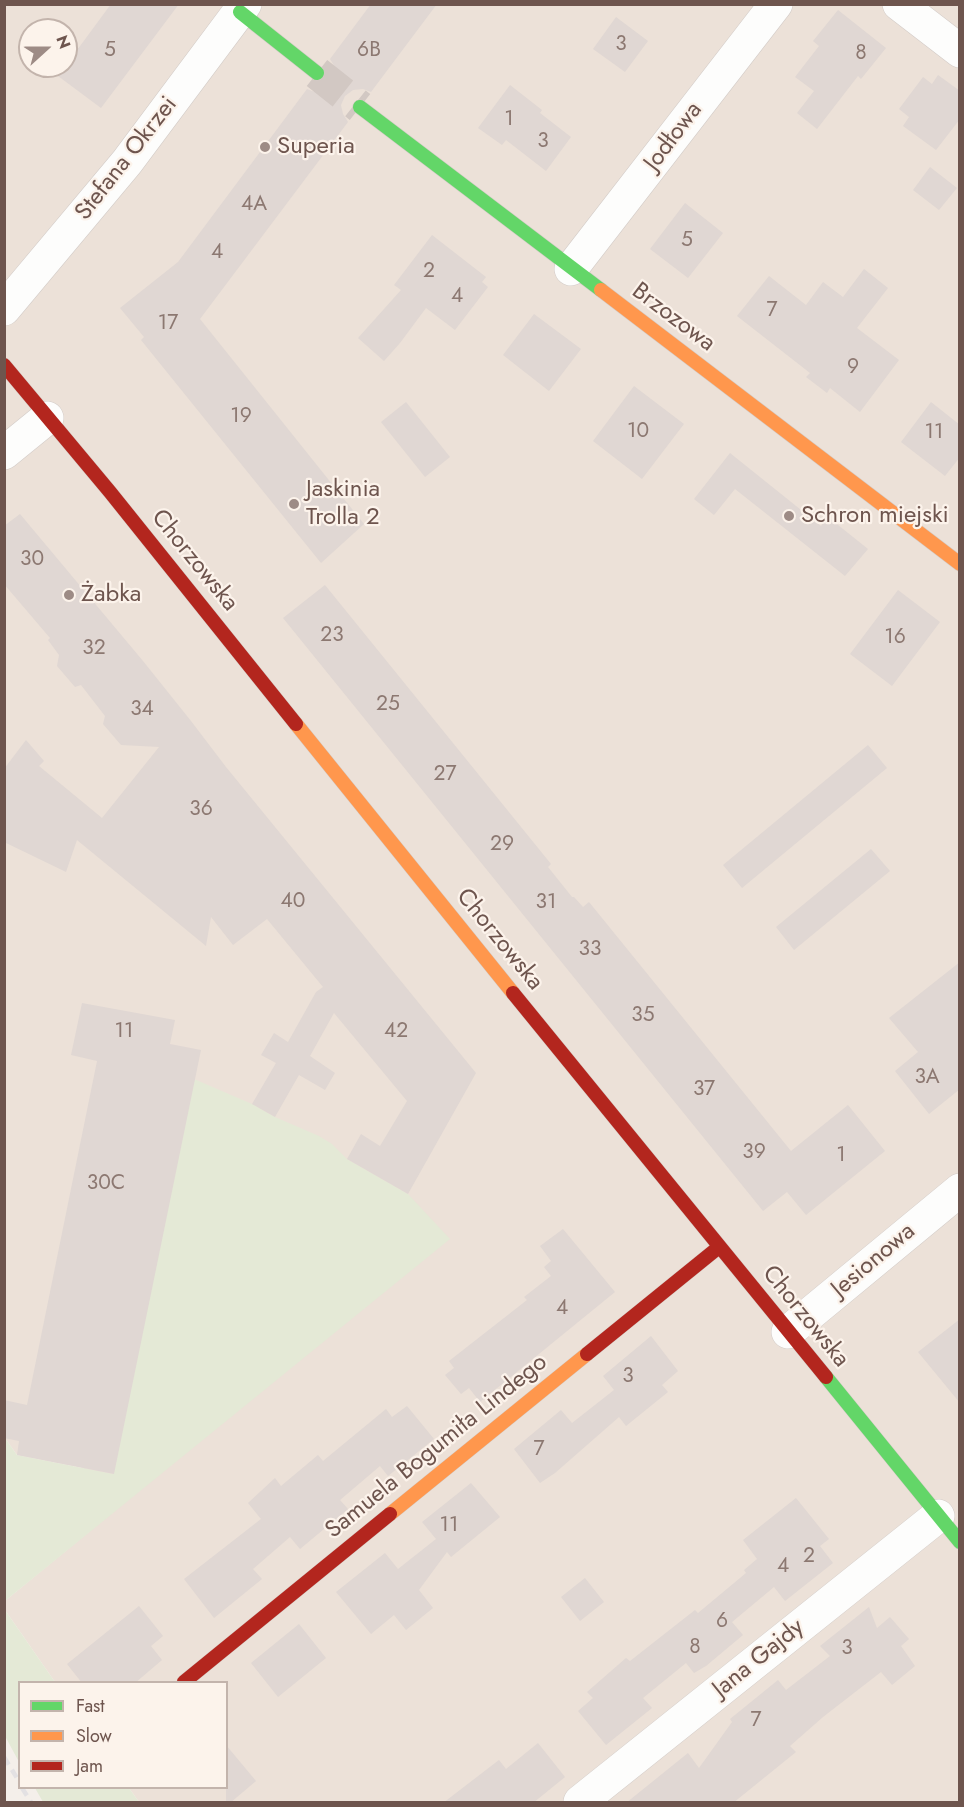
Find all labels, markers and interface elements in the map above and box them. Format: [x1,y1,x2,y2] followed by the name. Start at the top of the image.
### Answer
[18,18,78,78] north arrow
[50,32,76,52] text: N
[615,32,627,58] house number: 3
[104,38,116,64] house number: 5
[357,38,381,64] house number: 6B
[855,41,867,67] house number: 8
[70,92,184,226] street label: Stefana Okrzei
[639,97,709,177] street label: Jodłowa
[504,107,514,133] house number: 1
[537,129,549,155] house number: 3
[277,133,355,161] place label: Superia
[258,140,272,154] marker: Superia
[241,192,267,218] house number: 4A
[681,228,693,254] house number: 5
[211,240,223,266] house number: 4
[423,259,435,285] house number: 2
[626,277,720,359] street label: Brzozowa
[451,284,463,310] house number: 4
[766,298,778,324] house number: 7
[158,311,178,337] house number: 17
[847,355,859,381] house number: 9
[230,404,252,430] house number: 19
[627,419,649,445] house number: 10
[925,420,943,446] house number: 11
[306,476,380,532] place label: Jaskinia Trolla 2
[287,497,301,511] marker: Jaskinia Trolla 2
[801,502,949,530] place label: Schron miejski
[144,504,244,618] street label: Chorzowska
[782,509,796,523] marker: Schron miejski
[20,547,44,573] house number: 30
[81,581,141,609] place label: Żabka
[62,588,76,602] marker: Żabka
[320,623,344,649] house number: 23
[884,625,906,651] house number: 16
[82,636,106,662] house number: 32
[376,692,400,718] house number: 25
[130,697,154,723] house number: 34
[434,762,456,788] house number: 27
[189,797,213,823] house number: 36
[490,832,514,858] house number: 29
[449,883,549,997] street label: Chorzowska
[281,889,305,915] house number: 40
[536,890,556,916] house number: 31
[579,937,601,963] house number: 33
[631,1003,655,1029] house number: 35
[115,1019,133,1045] house number: 11
[384,1019,408,1045] house number: 42
[914,1065,940,1091] house number: 3A
[693,1077,715,1103] house number: 37
[742,1140,766,1166] house number: 39
[836,1143,846,1169] house number: 1
[87,1171,125,1197] house number: 30C
[826,1218,922,1304] street label: Jesionowa
[755,1260,855,1374] street label: Chorzowska
[556,1296,568,1322] house number: 4
[320,1349,554,1545] street label: Samuela Bogumiła Lindego
[622,1364,634,1390] house number: 3
[533,1437,545,1463] house number: 7
[440,1513,458,1539] house number: 11
[803,1544,815,1570] house number: 2
[777,1554,789,1580] house number: 4
[716,1609,728,1635] house number: 6
[708,1614,810,1704] street label: Jana Gajdy
[689,1635,701,1661] house number: 8
[841,1636,853,1662] house number: 3
[18,1681,228,1789] legend
[76,1693,105,1719] text: Fast
[750,1708,762,1734] house number: 7
[76,1723,112,1749] text: Slow
[76,1753,103,1779] text: Jam

